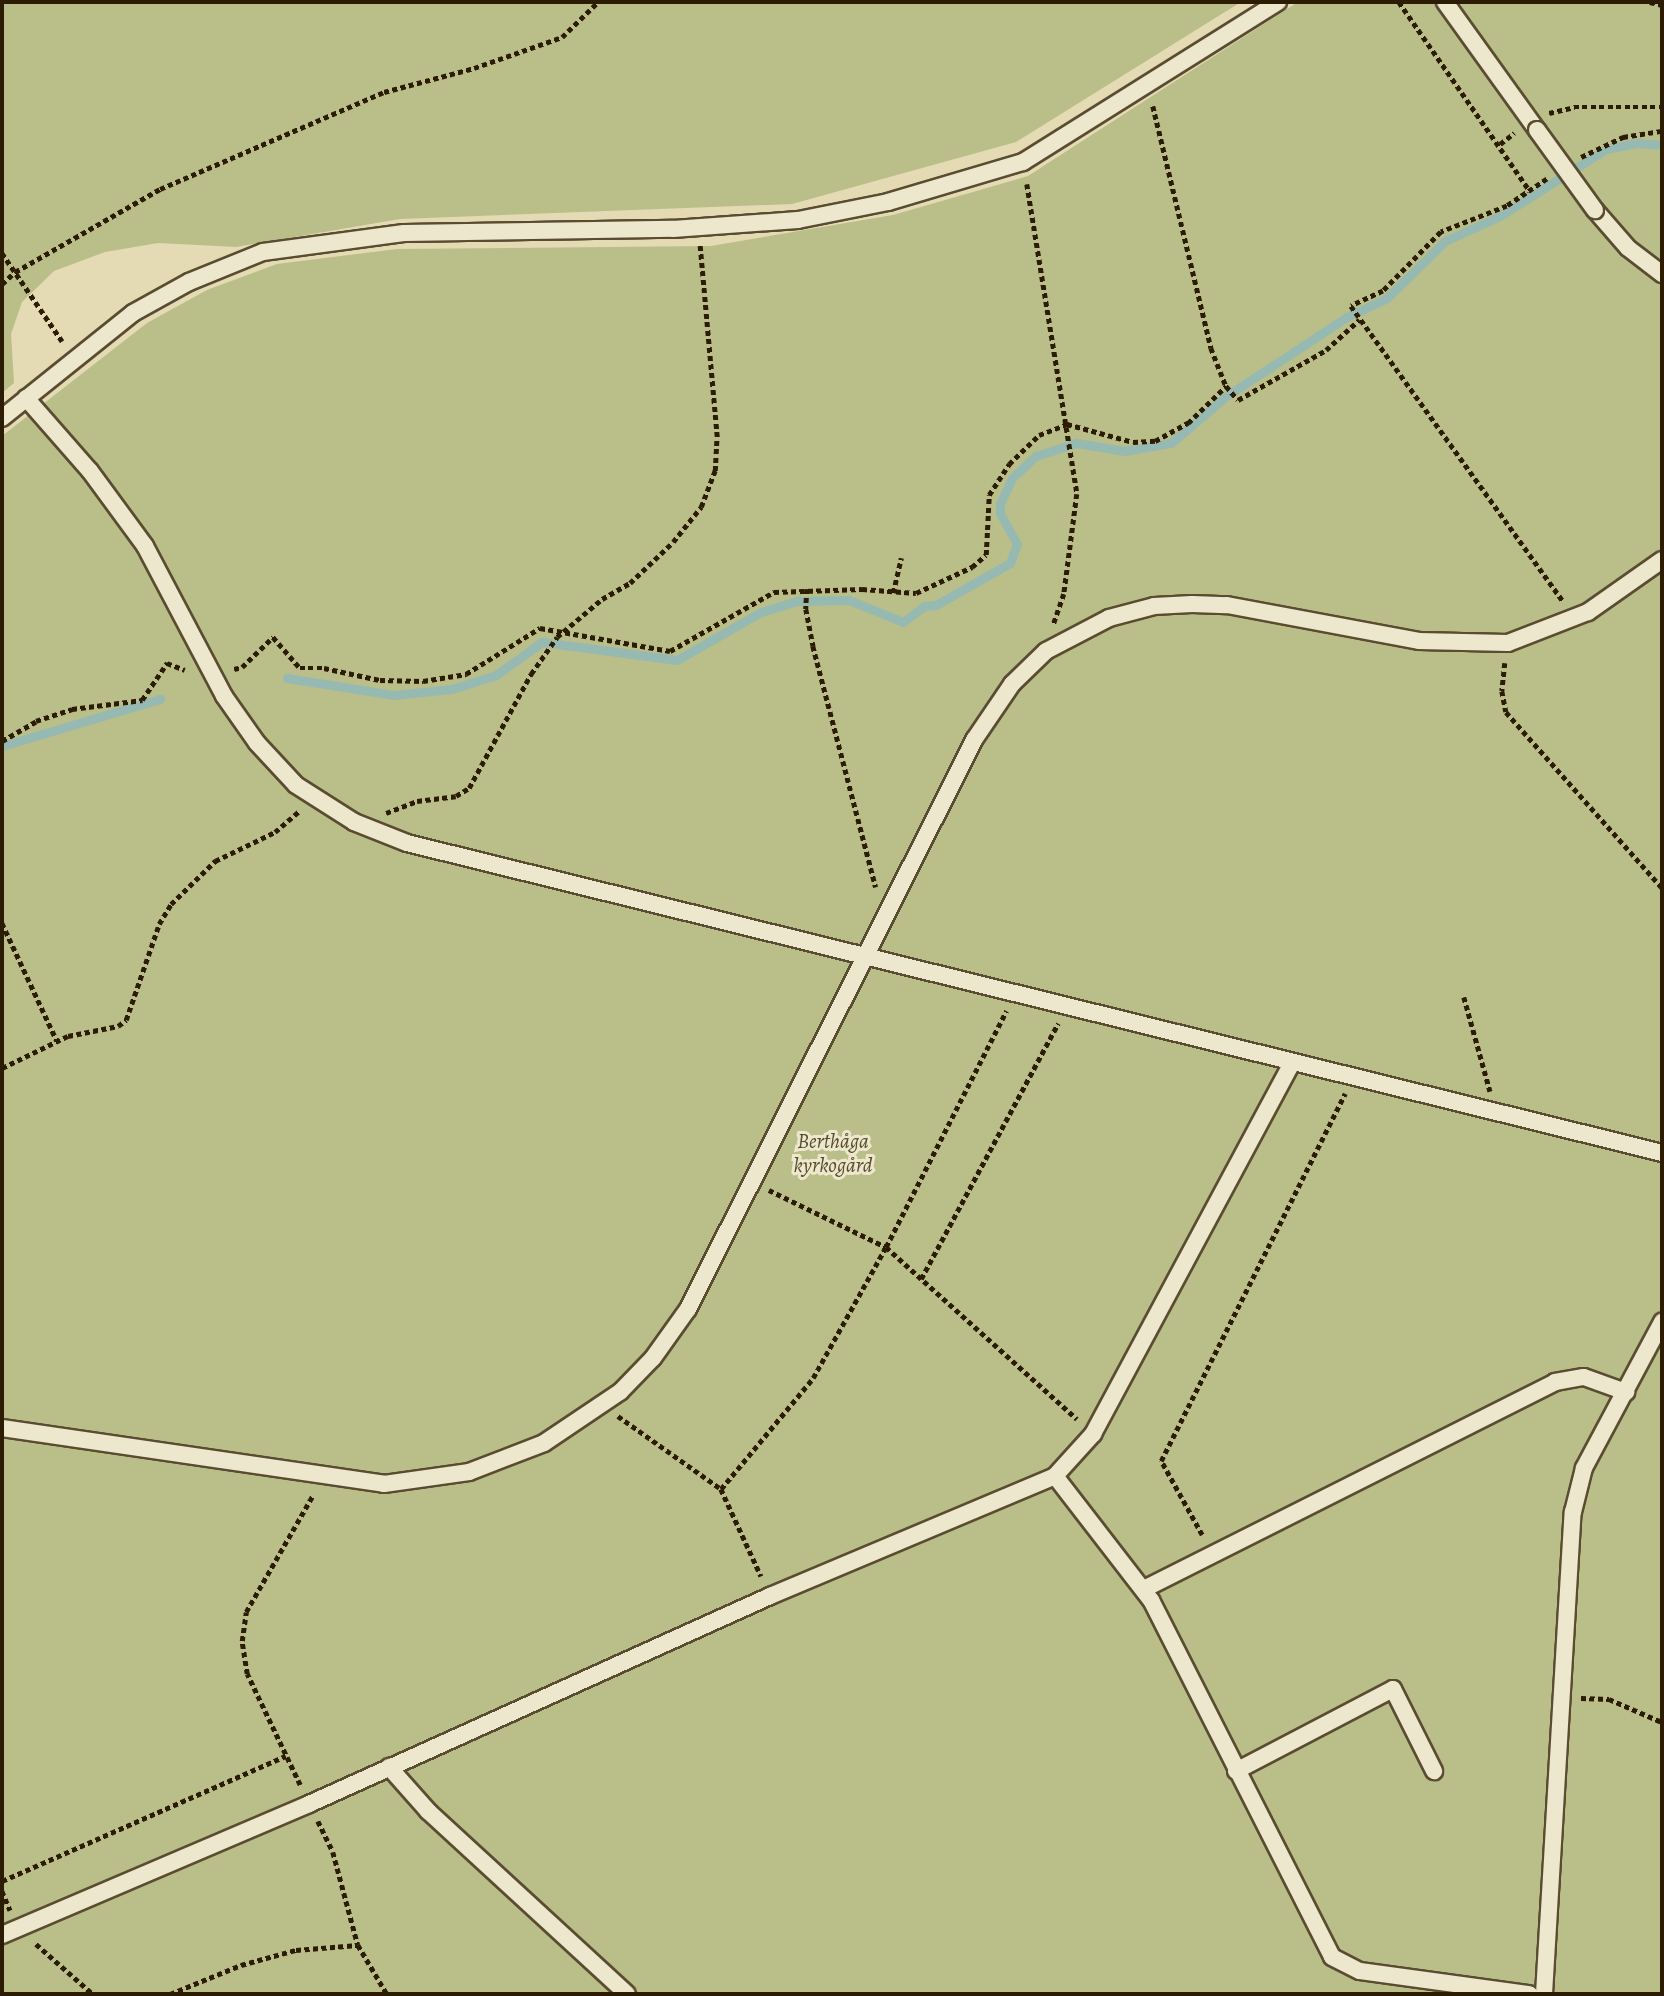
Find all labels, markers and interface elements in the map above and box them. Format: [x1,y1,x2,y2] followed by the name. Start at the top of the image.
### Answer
[793,1128,873,1178] park label: Berthåga kyrkogård

